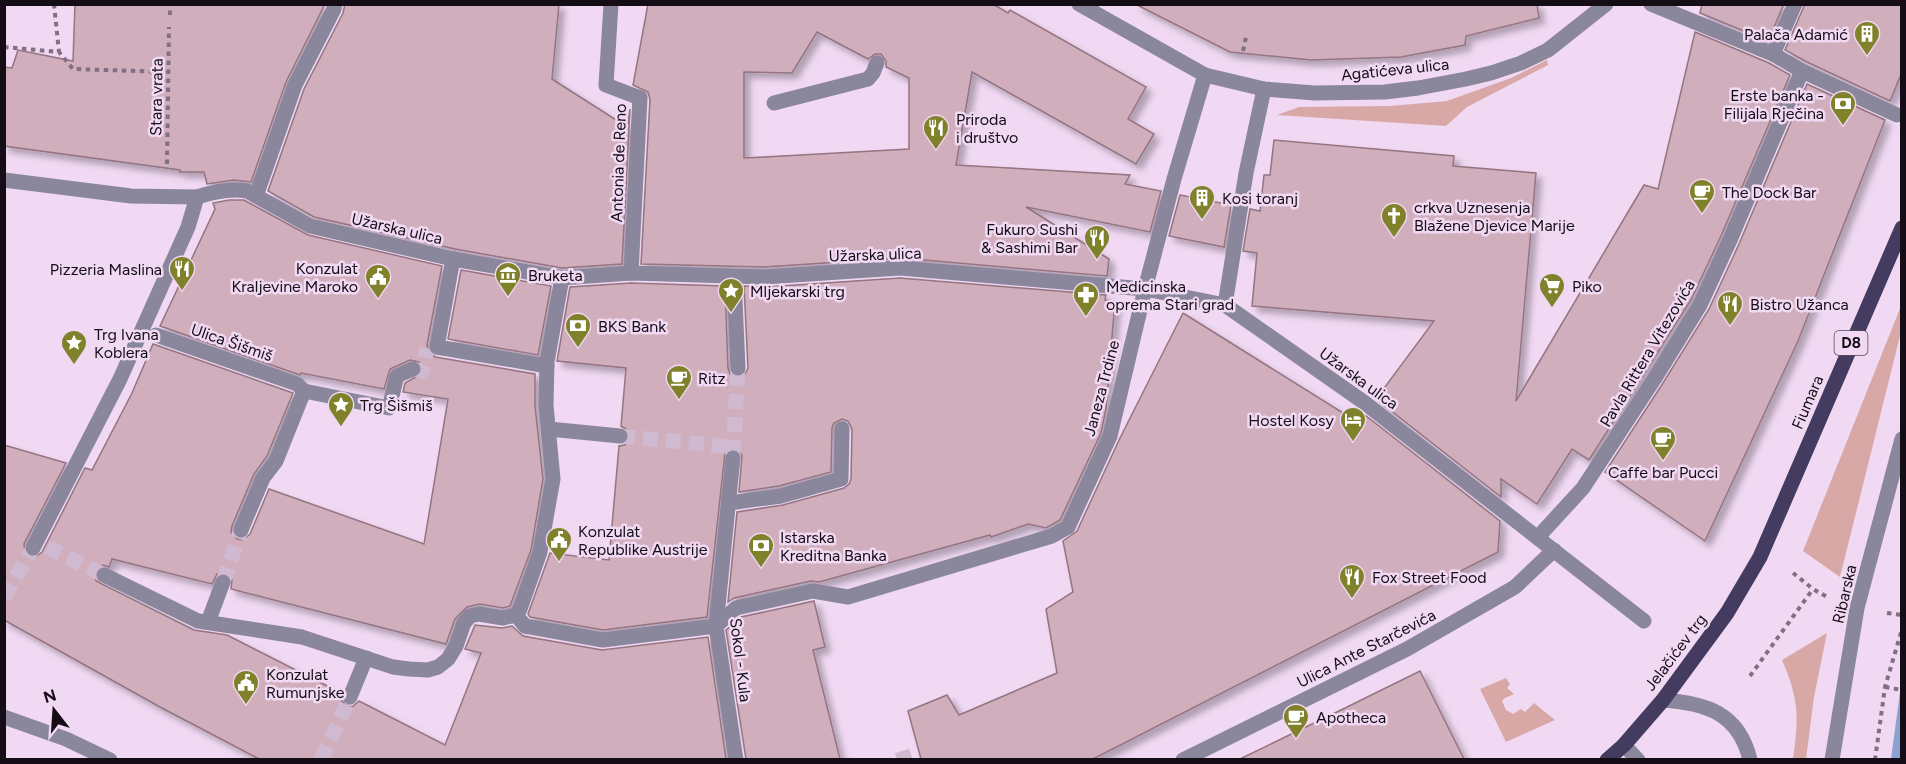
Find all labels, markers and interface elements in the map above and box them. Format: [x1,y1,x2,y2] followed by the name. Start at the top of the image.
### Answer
[1852,19,1882,57] building icon: Palača Adamić
[1744,25,1848,44] place label: Palača Adamić
[1340,54,1450,85] street label: Agatićeva ulica
[146,58,167,136] street label: Stara vrata
[1724,86,1824,123] place label: Erste banka - Filijala Rječina
[1828,89,1858,127] bank icon: Erste banka - Filijala Rječina
[607,103,630,223] street label: Antonia de Reno
[956,110,1018,147] place label: Priroda i društvo
[921,113,951,151] restaurant icon: Priroda i društvo
[1687,177,1717,215] cafe icon: The Dock Bar
[1187,183,1217,221] building icon: Kosi toranj
[1722,183,1817,202] place label: The Dock Bar
[1222,189,1298,208] place label: Kosi toranj
[1414,198,1575,235] place label: crkva Uznesenja Blažene Djevice Marije
[1379,201,1409,239] church icon: crkva Uznesenja Blažene Djevice Marije
[350,209,444,248] street label: Užarska ulica
[981,220,1079,257] place label: Fukuro Sushi & Sashimi Bar
[1082,223,1112,261] restaurant icon: Fukuro Sushi & Sashimi Bar
[828,243,922,266] street label: Užarska ulica
[167,254,197,292] restaurant icon: Pizzeria Maslina
[231,259,358,296] place label: Konzulat Kraljevine Maroko
[50,260,162,279] place label: Pizzeria Maslina
[493,260,523,298] museum icon: Bruketa
[363,262,393,300] public building icon: Konzulat Kraljevine Maroko
[528,266,583,285] place label: Bruketa
[1537,271,1567,309] supermarket icon: Piko
[716,276,746,314] place icon: Mljekarski trg
[1596,276,1699,430] street label: Pavla Rittera Vitezovića
[1106,277,1234,314] place label: Medicinska oprema Stari grad
[1572,277,1602,296] place label: Piko
[1071,280,1101,318] pharmacy icon: Medicinska oprema Stari grad
[750,282,845,301] place label: Mljekarski trg
[1715,289,1745,327] restaurant icon: Bistro Užanca
[1750,295,1849,314] place label: Bistro Užanca
[563,311,593,349] bank icon: BKS Bank
[598,317,666,336] place label: BKS Bank
[188,320,275,365] street label: Ulica Šišmiš
[94,325,159,362] place label: Trg Ivana Koblera
[59,328,89,366] place icon: Trg Ivana Koblera
[1834,331,1868,355] road number: D8
[1080,338,1123,438] street label: Janeza Trdine
[1316,343,1402,413] street label: Užarska ulica
[664,363,694,401] cafe icon: Ritz
[698,369,726,388] place label: Ritz
[1788,372,1827,432] street label: Fiumara
[326,390,356,428] place icon: Trg Šišmiš
[360,396,433,415] place label: Trg Šišmiš
[1338,405,1368,443] hotel icon: Hostel Kosy
[1248,411,1335,430] place label: Hostel Kosy
[1648,424,1678,462] cafe icon: Caffe bar Pucci
[1608,463,1718,482] place label: Caffe bar Pucci
[578,522,708,559] place label: Konzulat Republike Austrije
[544,525,574,563] public building icon: Konzulat Republike Austrije
[780,528,887,565] place label: Istarska Kreditna Banka
[746,531,776,569] bank icon: Istarska Kreditna Banka
[1337,562,1367,600] restaurant icon: Fox Street Food
[1828,563,1860,625] street label: Ribarska
[1372,568,1487,587] place label: Fox Street Food
[1294,605,1439,692] street label: Ulica Ante Starčevića
[1640,610,1710,694] street label: Jelačićev trg
[726,617,755,703] street label: Sokol - Kula
[266,665,345,702] place label: Konzulat Rumunjske
[231,668,261,706] public building icon: Konzulat Rumunjske
[24,680,84,740] north arrow
[41,685,58,707] text: N
[1281,702,1311,740] cafe icon: Apotheca
[1316,708,1386,727] place label: Apotheca

